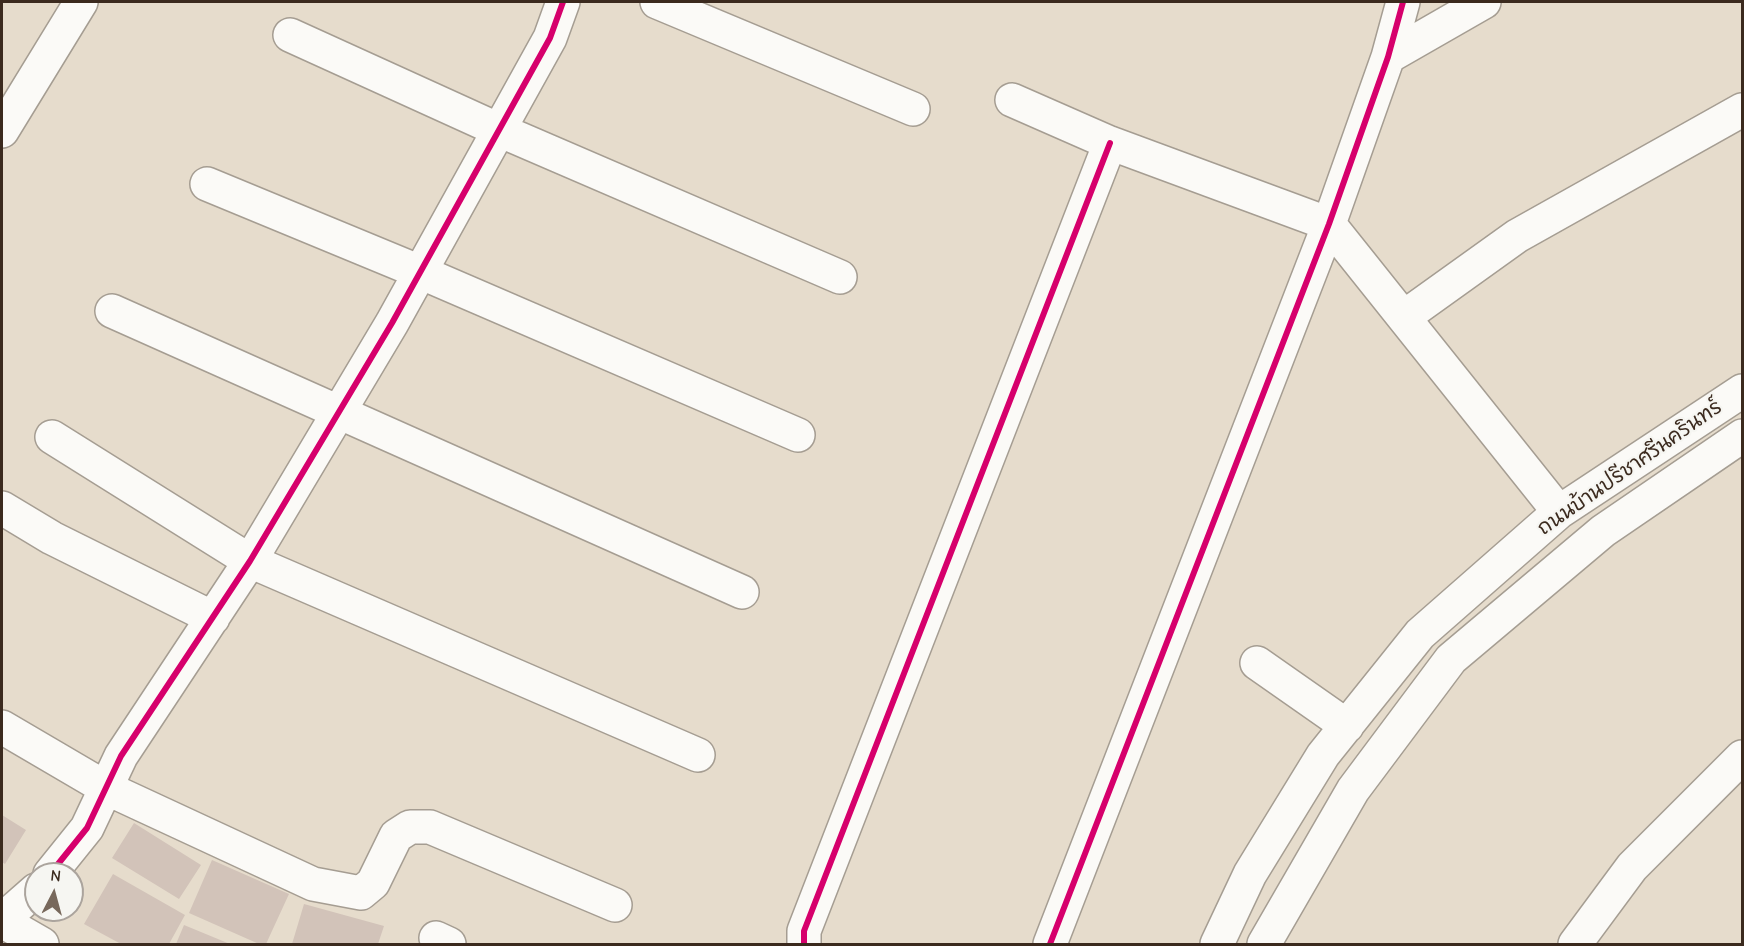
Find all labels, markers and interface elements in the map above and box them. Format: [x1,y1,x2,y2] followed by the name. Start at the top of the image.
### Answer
[1533,395,1727,541] street label: ถนนบ้านปรีชาศรีนครินทร์
[24,862,84,922] north arrow
[50,867,62,886] text: N

